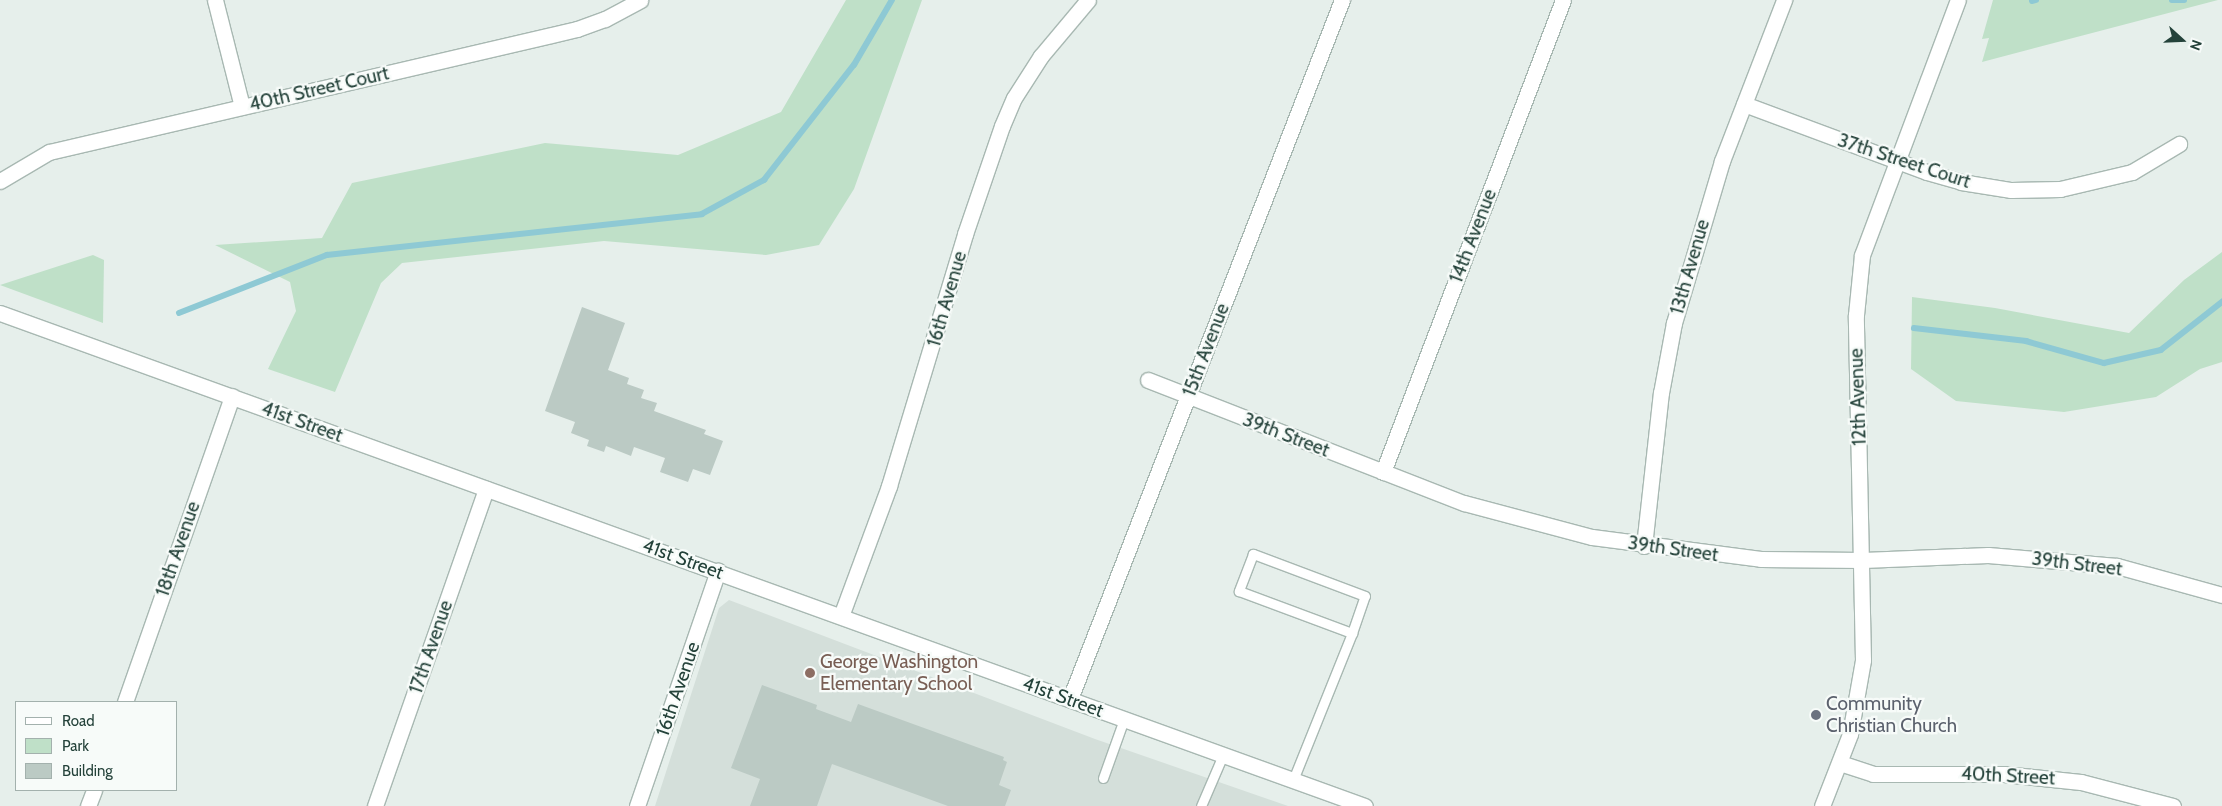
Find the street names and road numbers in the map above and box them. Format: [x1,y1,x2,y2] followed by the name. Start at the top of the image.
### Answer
[247,62,391,116] street label: 40th Street Court
[1835,129,1973,193] street label: 37th Street Court
[1445,186,1501,286] street label: 14th Avenue
[1666,217,1714,317] street label: 13th Avenue
[923,249,971,349] street label: 16th Avenue
[1178,300,1234,400] street label: 15th Avenue
[1845,348,1871,446] street label: 12th Avenue
[258,397,346,447] street label: 41st Street
[1239,408,1333,462] street label: 39th Street
[151,499,205,599] street label: 18th Avenue
[1626,531,1720,567] street label: 39th Street
[639,534,727,584] street label: 41st Street
[2031,547,2123,581] street label: 39th Street
[404,597,458,697] street label: 17th Avenue
[651,639,705,739] street label: 16th Avenue
[1019,672,1107,722] street label: 41st Street
[1960,762,2056,790] street label: 40th Street

